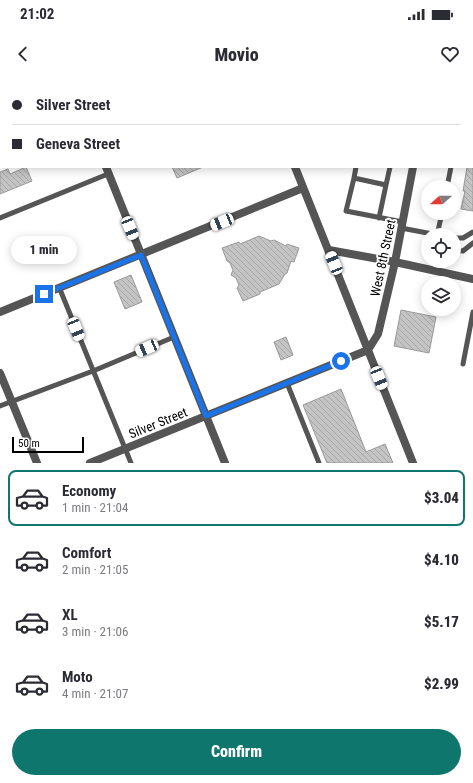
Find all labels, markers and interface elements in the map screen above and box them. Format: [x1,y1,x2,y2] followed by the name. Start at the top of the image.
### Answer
[20,5,54,23] text: 21:02
[12,43,34,65] icon: back
[439,43,461,65] icon: heart
[214,44,259,65] text: Movio
[36,96,110,114] text: Silver Street
[36,135,120,153] text: Geneva Street
[421,180,461,220] north arrow
[421,180,461,316] map controls
[209,212,235,232] car
[120,215,140,241] car
[367,218,399,298] street label: West 8th Street
[421,228,461,268] button: locate
[11,236,77,264] callout: 1 min
[30,242,58,257] text: 1 min
[324,250,344,276] car
[421,276,461,316] button: layers
[35,285,53,303] route end
[66,316,86,342] car
[134,338,160,358] car
[332,352,350,370] route start
[369,365,389,391] car
[127,404,190,442] street label: Silver Street
[12,435,84,454] scale bar
[18,437,40,450] text: 50 m
[14,480,50,516] icon: car
[62,482,116,500] text: Economy
[424,489,459,507] text: $3.04
[62,500,128,515] text: 1 min · 21:04
[14,542,50,578] icon: car
[62,544,111,562] text: Comfort
[424,551,459,569] text: $4.10
[62,562,128,577] text: 2 min · 21:05
[14,604,50,640] icon: car
[62,606,78,624] text: XL
[424,613,459,631] text: $5.17
[62,624,128,639] text: 3 min · 21:06
[14,666,50,702] icon: car
[62,668,93,686] text: Moto
[424,675,459,693] text: $2.99
[62,686,128,701] text: 4 min · 21:07
[12,729,461,775] button: Confirm

